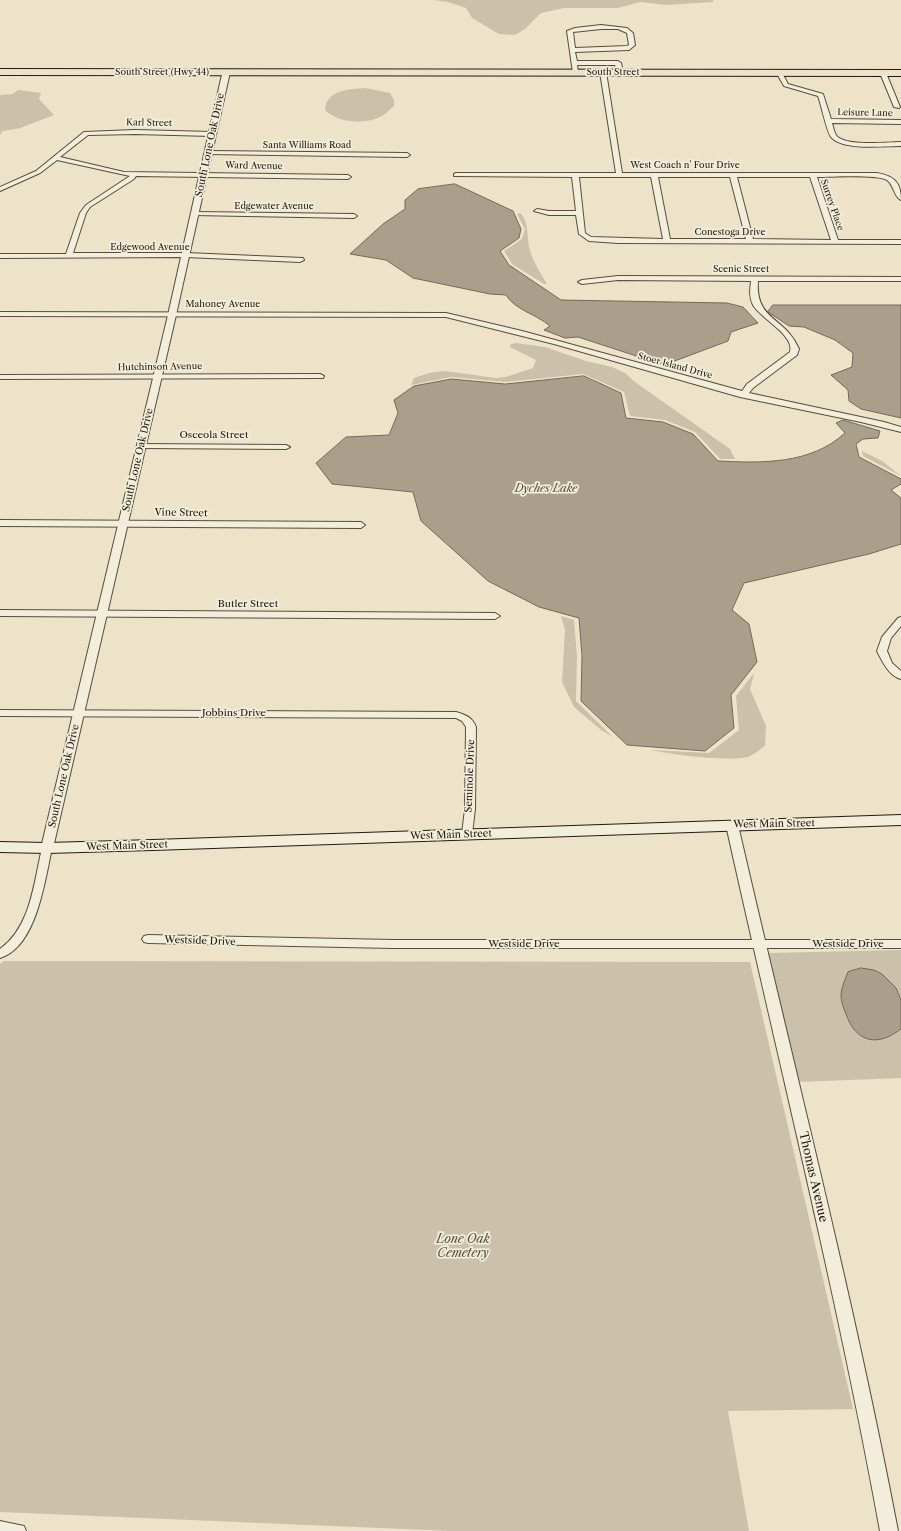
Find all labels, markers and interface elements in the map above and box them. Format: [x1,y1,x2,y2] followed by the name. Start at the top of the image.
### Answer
[115,67,209,77] street label: South Street (Hwy 44)
[586,67,640,77] street label: South Street
[193,92,227,198] street label: South Lone Oak Drive
[837,107,893,119] street label: Leisure Lane
[126,117,172,129] street label: Karl Street
[263,140,351,150] street label: Santa Williams Road
[225,160,283,172] street label: Ward Avenue
[630,160,740,170] street label: West Coach n' Four Drive
[818,178,846,232] street label: Surrey Place
[234,201,314,211] street label: Edgewater Avenue
[695,227,765,237] street label: Conestoga Drive
[110,242,190,252] street label: Edgewood Avenue
[713,264,769,274] street label: Scenic Street
[186,299,260,309] street label: Mahoney Avenue
[636,351,714,381] street label: Stoer Island Drive
[118,361,202,373] street label: Hutchinson Avenue
[120,407,156,513] street label: South Lone Oak Drive
[180,429,248,441] street label: Osceola Street
[515,482,577,496] water label: Dyches Lake
[154,507,208,519] street label: Vine Street
[218,598,278,610] street label: Butler Street
[202,707,266,719] street label: Jobbins Drive
[46,723,82,829] street label: South Lone Oak Drive
[463,739,477,813] street label: Seminole Drive
[733,817,815,831] street label: West Main Street
[410,828,492,842] street label: West Main Street
[86,839,168,853] street label: West Main Street
[164,934,236,948] street label: Westside Drive
[488,938,560,950] street label: Westside Drive
[812,938,884,950] street label: Westside Drive
[796,1130,830,1224] street label: Thomas Avenue
[436,1233,490,1261] park label: Lone Oak Cemetery

